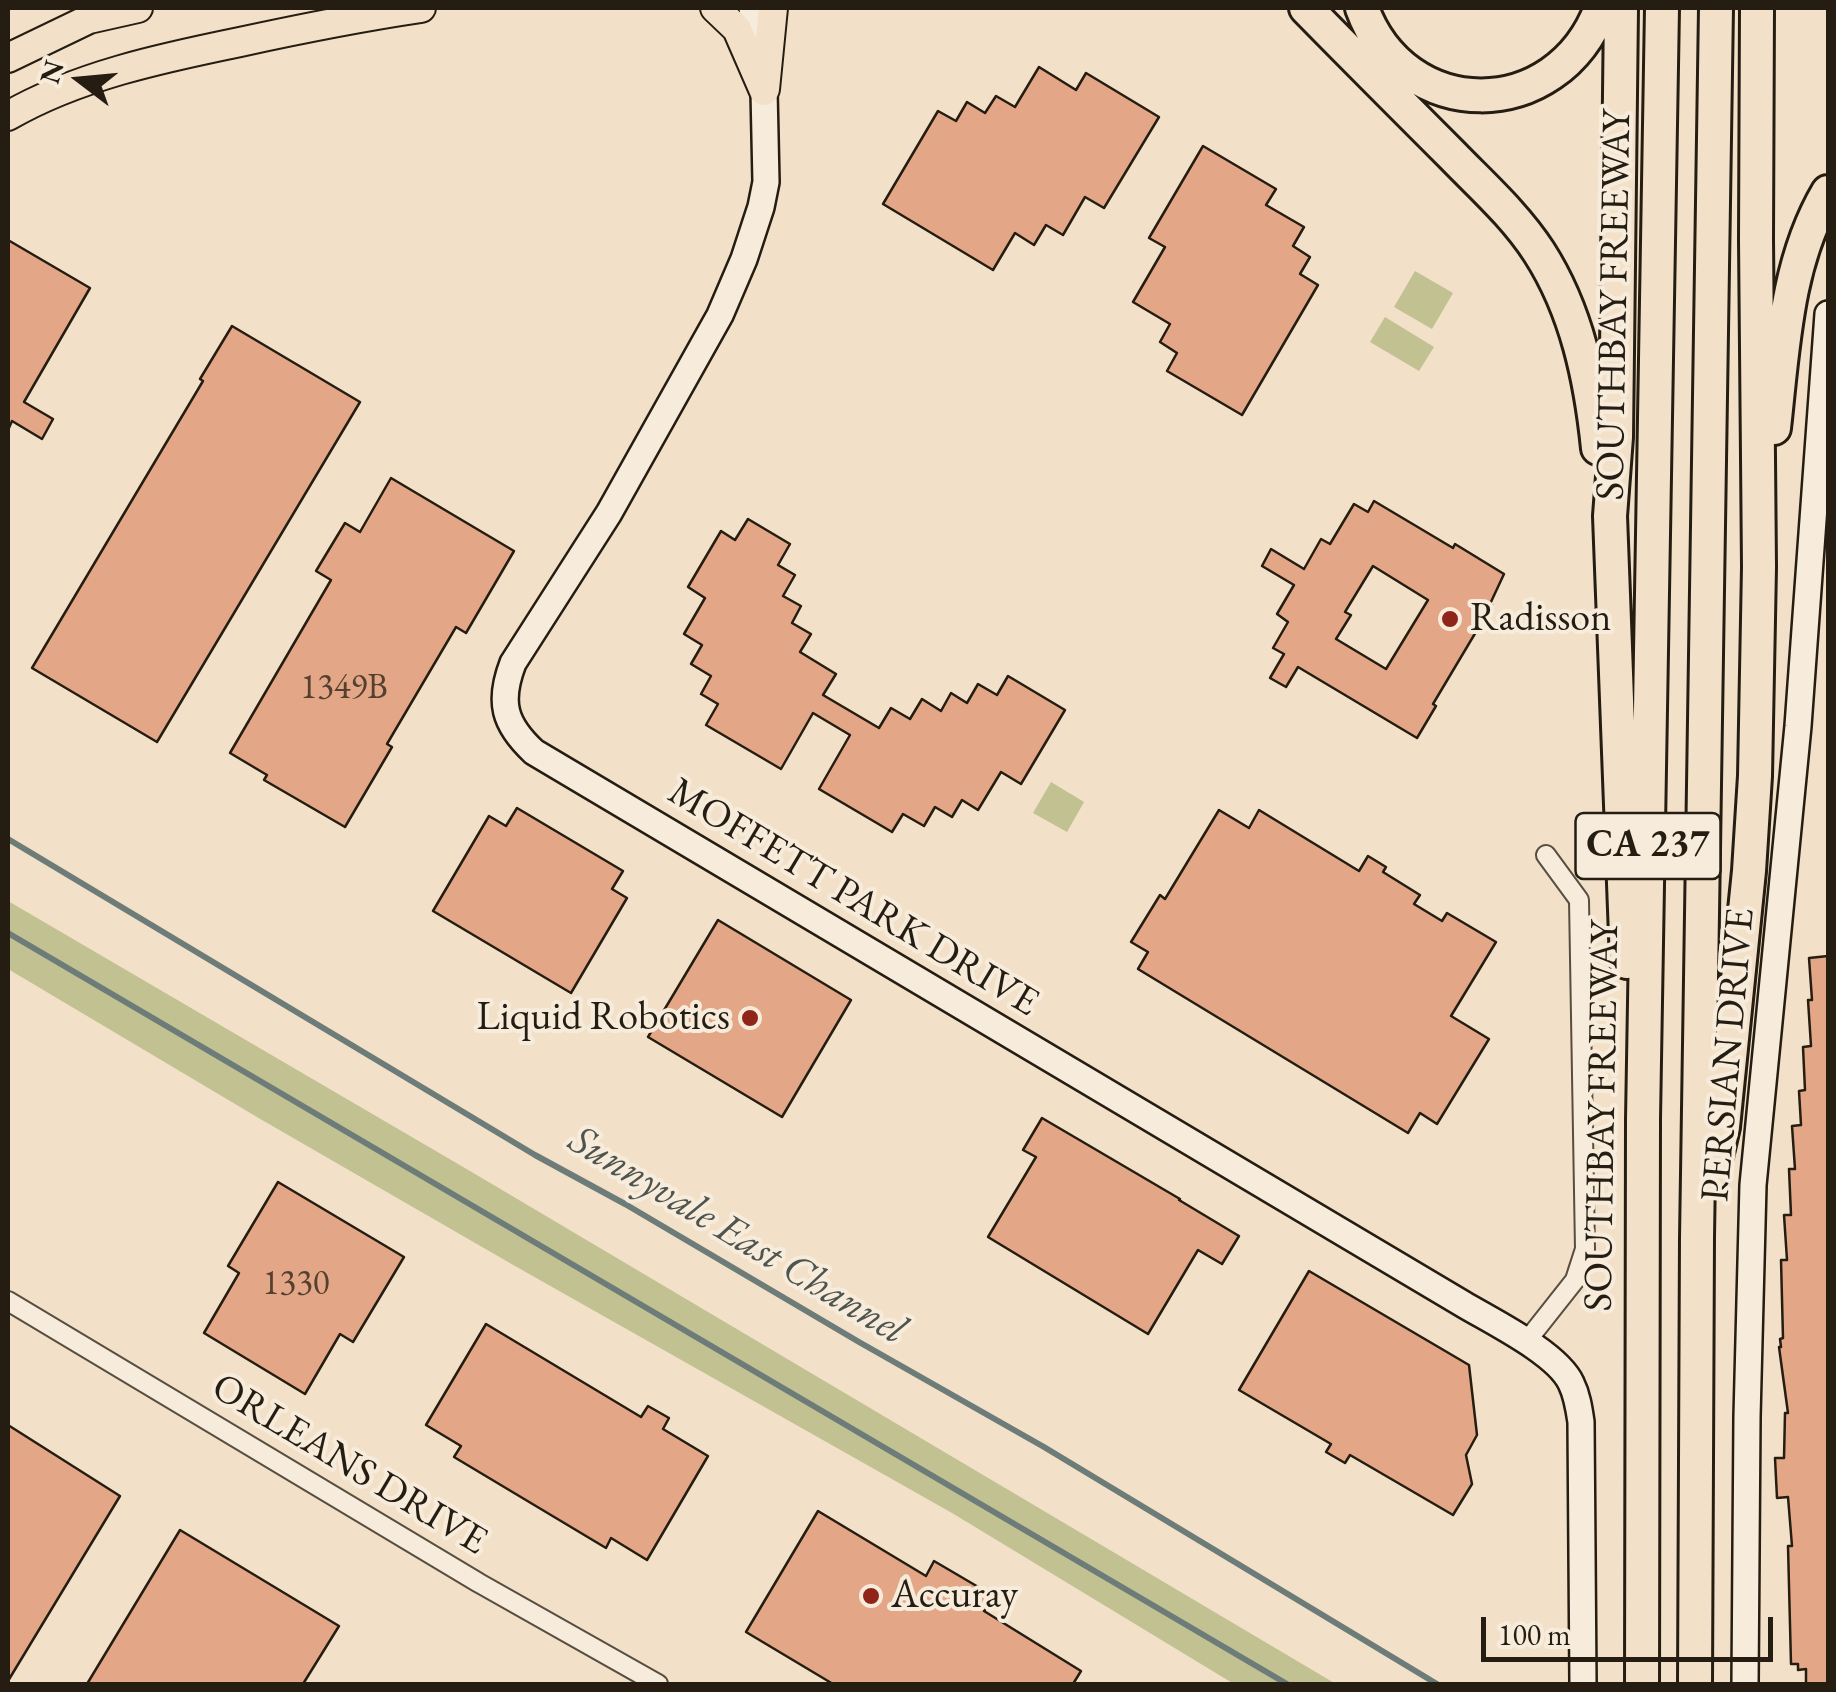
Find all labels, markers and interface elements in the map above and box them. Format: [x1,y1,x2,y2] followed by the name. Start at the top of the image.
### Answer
[30,30,130,130] north arrow
[31,56,72,88] text: N
[1588,109,1642,501] street label: SOUTHBAY FREEWAY
[1470,595,1611,643] place label: Radisson
[1439,608,1461,630] marker: Radisson
[300,667,388,709] house number: 1349B
[659,768,1047,1028] street label: MOFFETT PARK DRIVE
[1576,813,1720,879] road number: CA 237
[1692,906,1766,1204] street label: PERSIAN DRIVE
[1576,920,1630,1312] street label: SOUTHBAY FREEWAY
[477,994,730,1042] place label: Liquid Robotics
[739,1007,761,1029] marker: Liquid Robotics
[559,1115,915,1357] water label: Sunnyvale East Channel
[262,1263,330,1305] house number: 1330
[203,1364,495,1566] street label: ORLEANS DRIVE
[891,1572,1018,1620] place label: Accuray
[860,1585,882,1607] marker: Accuray
[1486,1597,1778,1659] scale bar
[1498,1615,1571,1654] text: 100 m

